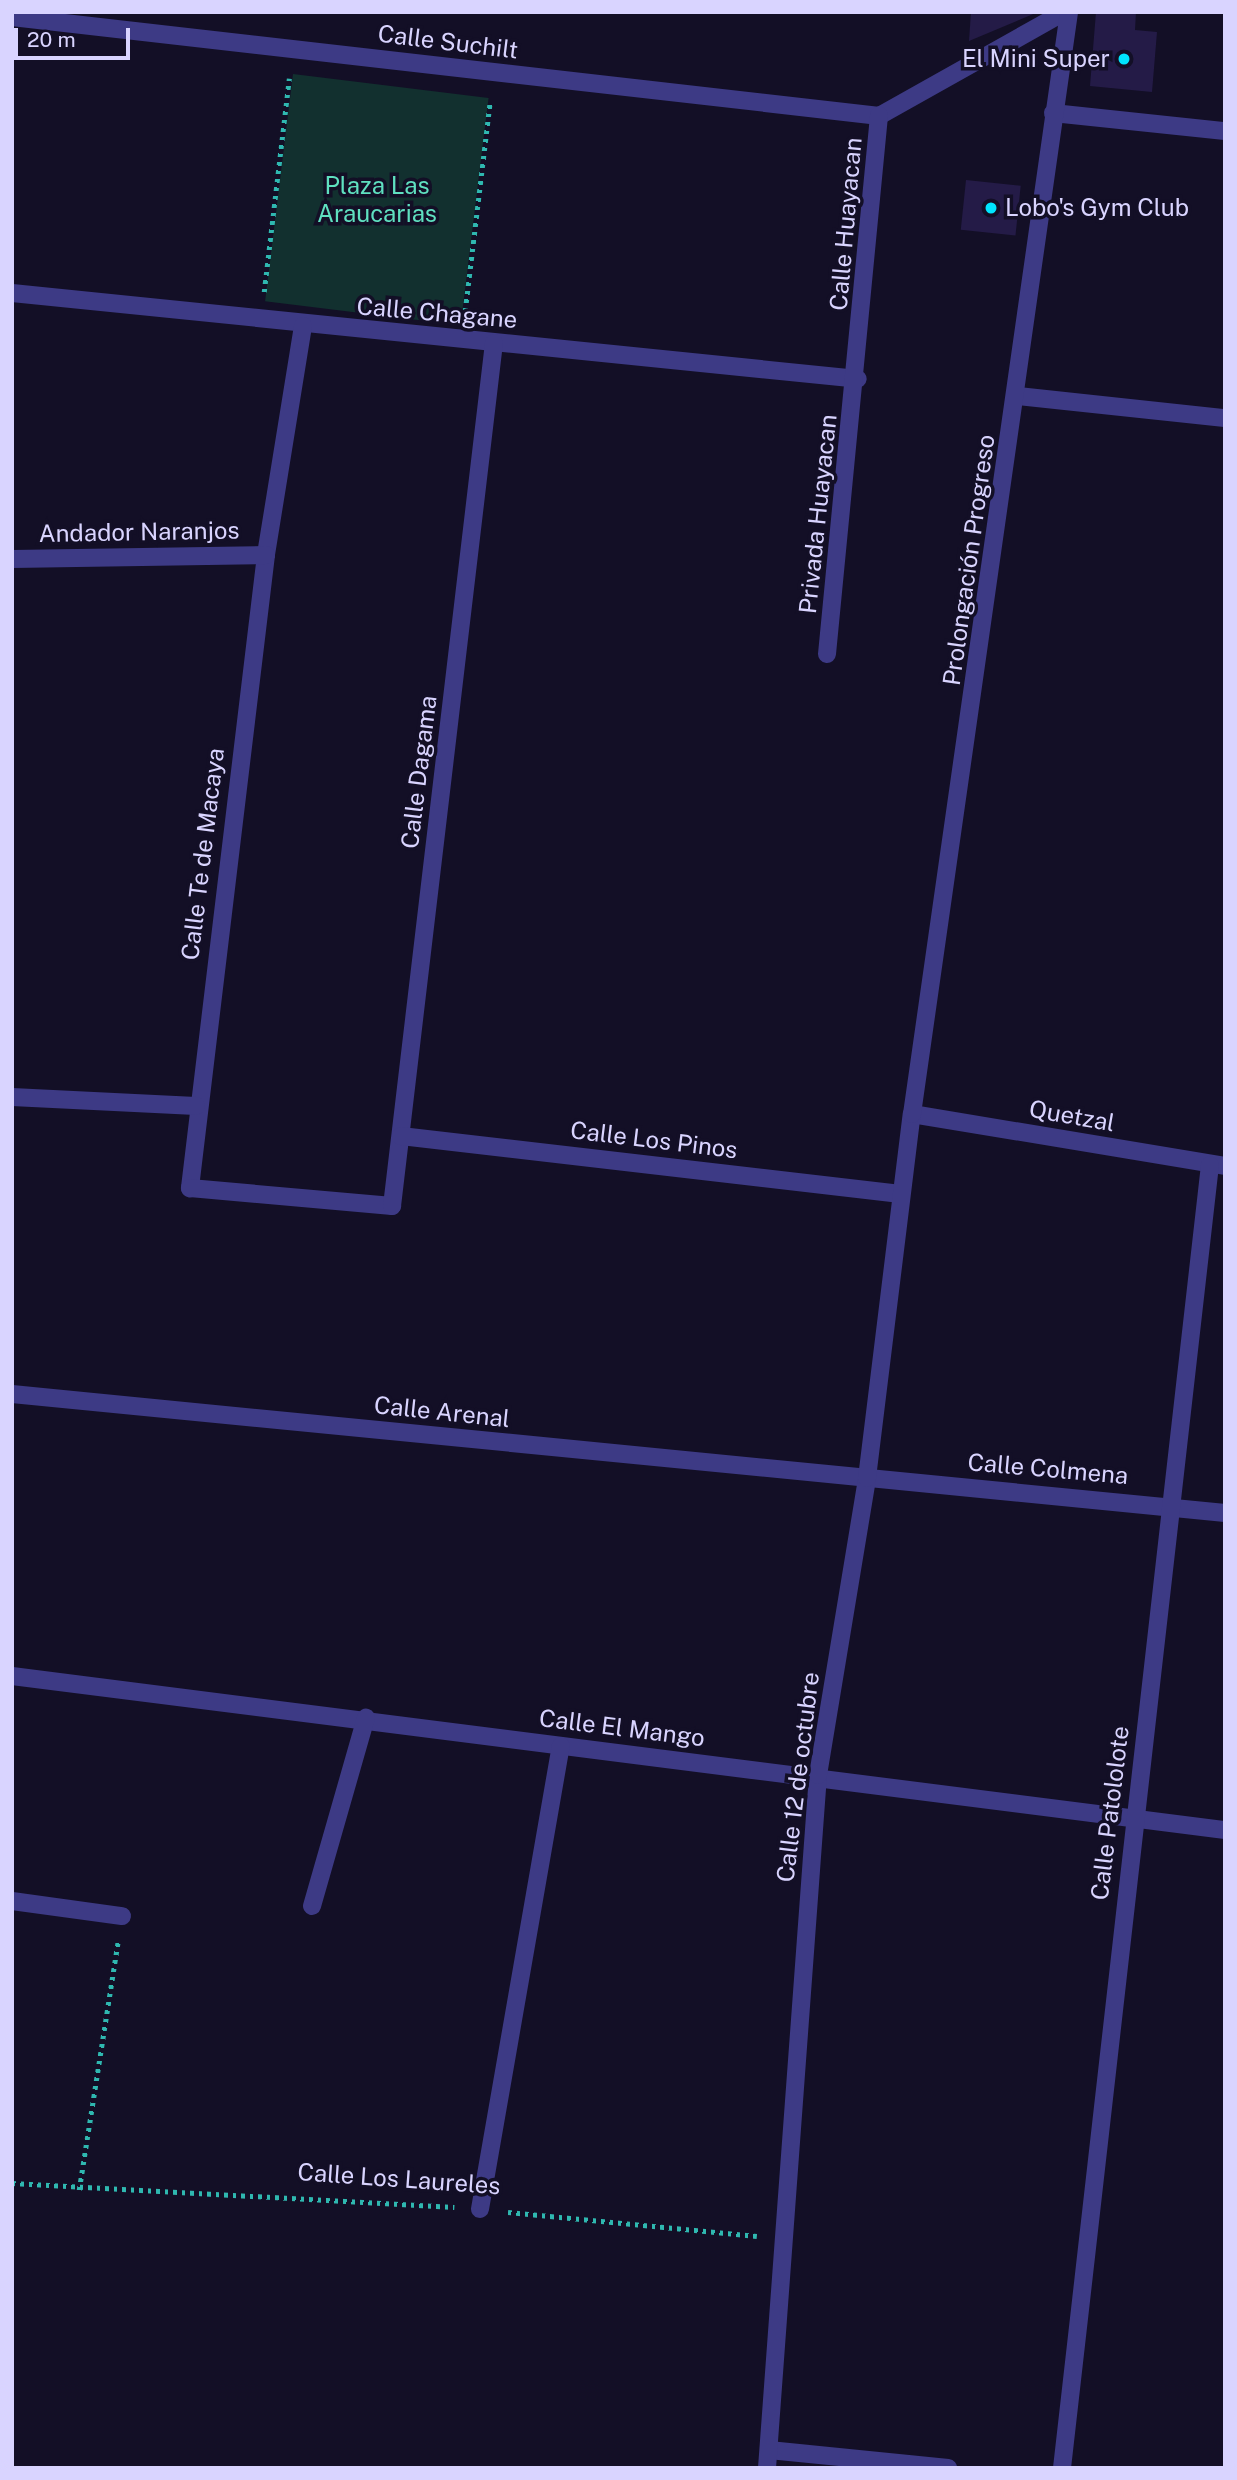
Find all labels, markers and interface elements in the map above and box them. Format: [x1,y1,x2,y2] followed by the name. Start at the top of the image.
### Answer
[18,14,133,58] scale bar
[376,19,520,65] street label: Calle Suchilt
[27,27,76,52] text: 20 m
[962,45,1110,73] place label: El Mini Super
[1116,51,1132,67] marker: El Mini Super
[824,136,868,312] street label: Calle Huayacan
[317,172,437,228] park label: Plaza Las Araucarias
[1005,194,1189,222] place label: Lobo's Gym Club
[983,200,999,216] marker: Lobo's Gym Club
[355,292,519,334] street label: Calle Chagane
[793,413,843,615] street label: Privada Huayacan
[937,433,1001,687] street label: Prolongación Progreso
[38,516,240,548] street label: Andador Naranjos
[395,694,443,850] street label: Calle Dagama
[176,746,230,962] street label: Calle Te de Macaya
[1027,1094,1117,1138] street label: Quetzal
[569,1115,739,1165] street label: Calle Los Pinos
[372,1391,512,1433] street label: Calle Arenal
[966,1448,1130,1490] street label: Calle Colmena
[771,1670,825,1884] street label: Calle 12 de octubre
[538,1704,706,1752] street label: Calle El Mango
[1085,1724,1135,1902] street label: Calle Patololote
[297,2158,501,2200] street label: Calle Los Laureles

